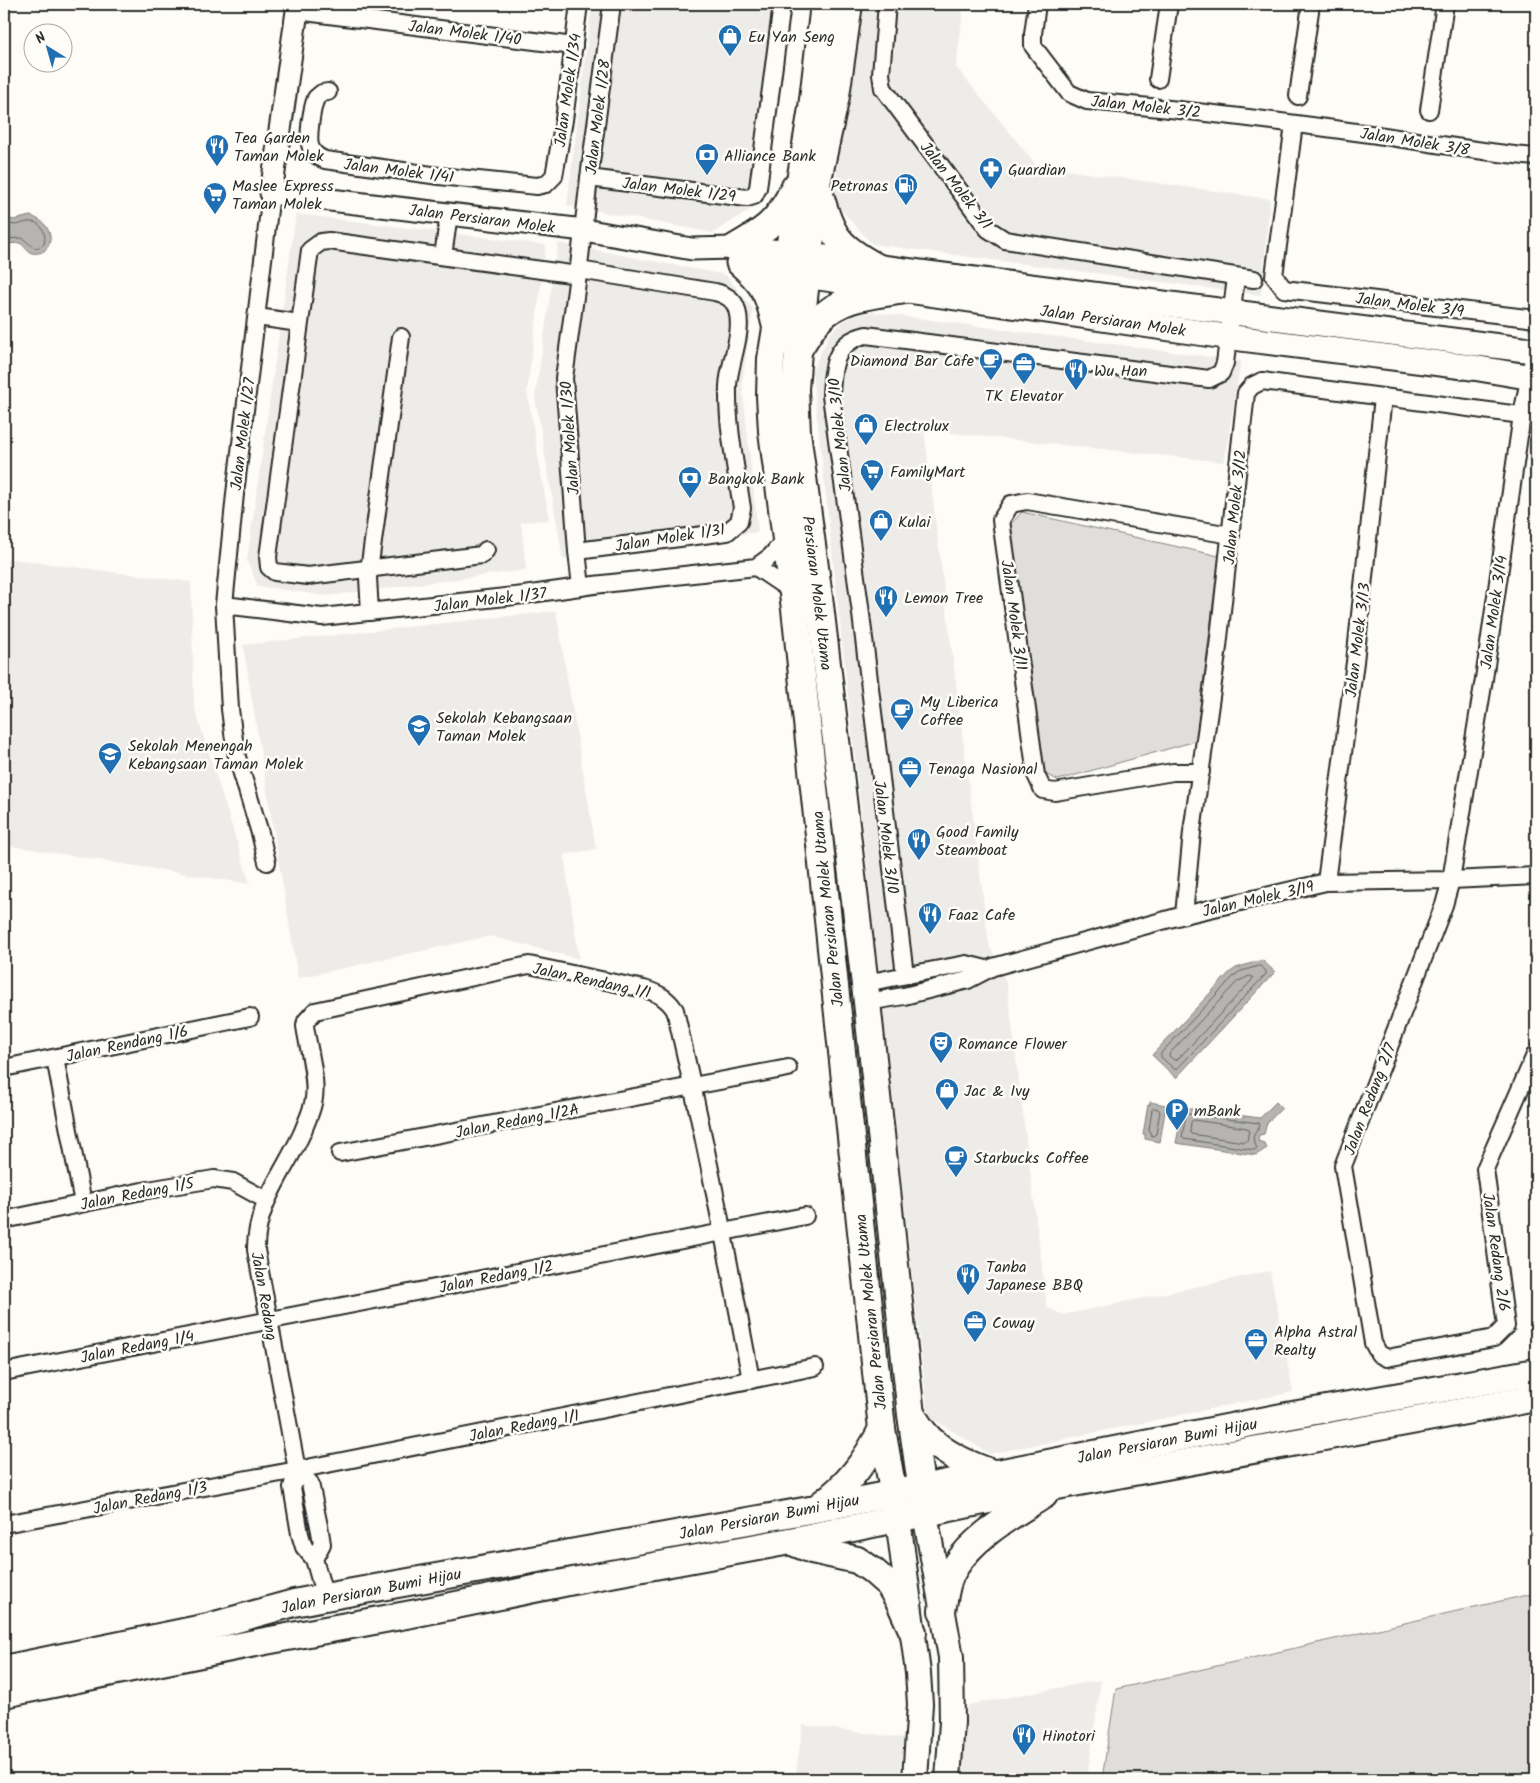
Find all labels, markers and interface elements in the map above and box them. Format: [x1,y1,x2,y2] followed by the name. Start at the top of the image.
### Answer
[407,14,523,53] street label: Jalan Molek 1/40
[22,22,72,72] north arrow
[717,23,743,57] shop icon: Eu Yan Seng
[748,25,835,50] place label: Eu Yan Seng
[31,27,51,50] text: N
[548,31,589,149] street label: Jalan Molek 1/34
[579,58,618,176] street label: Jalan Molek 1/28
[1090,89,1202,126] street label: Jalan Molek 3/2
[1358,121,1472,164] street label: Jalan Molek 3/8
[234,126,324,169] place label: Tea Garden Taman Molek
[204,133,230,167] restaurant icon: Tea Garden Taman Molek
[913,136,998,235] street label: Jalan Molek 3/1
[694,142,720,176] bank icon: Alliance Bank
[724,144,816,169] place label: Alliance Bank
[342,152,455,191] street label: Jalan Molek 1/41
[978,156,1004,190] pharmacy icon: Guardian
[1008,158,1066,183] place label: Guardian
[621,171,737,210] street label: Jalan Molek 1/29
[893,172,919,206] fuel station icon: Petronas
[232,174,334,217] place label: Maslee Express Taman Molek
[831,174,888,199] place label: Petronas
[202,181,228,215] supermarket icon: Maslee Express Taman Molek
[407,198,557,241] street label: Jalan Persiaran Molek
[1354,286,1466,325] street label: Jalan Molek 3/9
[1038,299,1188,344] street label: Jalan Persiaran Molek
[978,347,1004,381] cafe icon: Diamond Bar Cafe
[850,349,974,374] place label: Diamond Bar Cafe
[1011,351,1037,385] office icon: TK Elevator
[1063,357,1089,391] restaurant icon: Wu Han
[1094,359,1147,384] place label: Wu Han
[224,376,263,492] street label: Jalan Molek 1/27
[822,377,859,493] street label: Jalan Molek 3/10
[554,380,587,496] street label: Jalan Molek 1/30
[985,384,1065,409] place label: TK Elevator
[853,412,879,446] shop icon: Electrolux
[884,414,950,439] place label: Electrolux
[1217,448,1254,566] street label: Jalan Molek 3/12
[859,458,885,492] supermarket icon: FamilyMart
[890,460,966,485] place label: FamilyMart
[677,465,703,499] bank icon: Bangkok Bank
[708,467,805,492] place label: Bangkok Bank
[868,508,894,542] shop icon: Kulai
[898,510,932,535] place label: Kulai
[795,514,838,672] street label: Persiaran Molek Utama
[613,517,727,560] street label: Jalan Molek 1/31
[1474,553,1515,671] street label: Jalan Molek 3/14
[993,558,1034,672] street label: Jalan Molek 3/11
[432,581,549,620] street label: Jalan Molek 1/37
[1339,581,1378,699] street label: Jalan Molek 3/13
[873,584,899,618] restaurant icon: Lemon Tree
[904,586,983,611] place label: Lemon Tree
[920,690,998,733] place label: My Liberica Coffee
[889,697,915,731] cafe icon: My Liberica Coffee
[436,706,572,749] place label: Sekolah Kebangsaan Taman Molek
[406,713,432,747] school or university icon: Sekolah Kebangsaan Taman Molek
[128,734,304,777] place label: Sekolah Menengah Kebangsaan Taman Molek
[97,741,123,775] school or university icon: Sekolah Menengah Kebangsaan Taman Molek
[897,755,923,789] office icon: Tenaga Nasional
[928,757,1038,782] place label: Tenaga Nasional
[866,779,905,895] street label: Jalan Molek 3/10
[806,810,851,1008] street label: Jalan Persiaran Molek Utama
[936,820,1019,863] place label: Good Family Steamboat
[906,827,932,861] restaurant icon: Good Family Steamboat
[1200,874,1317,924] street label: Jalan Molek 3/19
[917,901,943,935] restaurant icon: Faaz Cafe
[948,903,1015,928] place label: Faaz Cafe
[530,957,653,1006] street label: Jalan Rendang 1/1
[64,1019,191,1070] street label: Jalan Rendang 1/6
[928,1030,954,1064] theatre icon: Romance Flower
[958,1032,1069,1057] place label: Romance Flower
[1338,1039,1403,1159] street label: Jalan Redang 2/7
[934,1077,960,1111] shop icon: Jac & Ivy
[964,1079,1030,1104] place label: Jac & Ivy
[453,1097,582,1146] street label: Jalan Redang 1/2A
[1164,1097,1190,1131] parking icon: mBank
[1194,1099,1241,1124] place label: mBank
[943,1144,969,1178] cafe icon: Starbucks Coffee
[974,1146,1089,1171] place label: Starbucks Coffee
[78,1171,198,1218] street label: Jalan Redang 1/5
[1475,1191,1516,1313] street label: Jalan Redang 2/6
[849,1213,894,1411] street label: Jalan Persiaran Molek Utama
[243,1250,284,1343] street label: Jalan Redang
[437,1254,556,1301] street label: Jalan Redang 1/2
[986,1255,1083,1298] place label: Tanba Japanese BBQ
[955,1262,981,1296] restaurant icon: Tanba Japanese BBQ
[962,1309,988,1343] office icon: Coway
[992,1311,1035,1336] place label: Coway
[1274,1320,1357,1363] place label: Alpha Astral Realty
[78,1324,197,1371] street label: Jalan Redang 1/4
[1243,1327,1269,1361] office icon: Alpha Astral Realty
[467,1404,581,1449] street label: Jalan Redang 1/1
[1075,1412,1260,1471] street label: Jalan Persiaran Bumi Hijau
[91,1475,209,1522] street label: Jalan Redang 1/3
[677,1488,862,1547] street label: Jalan Persiaran Bumi Hijau
[279,1562,464,1621] street label: Jalan Persiaran Bumi Hijau
[1011,1722,1037,1756] restaurant icon: Hinotori
[1042,1724,1096,1749] place label: Hinotori

